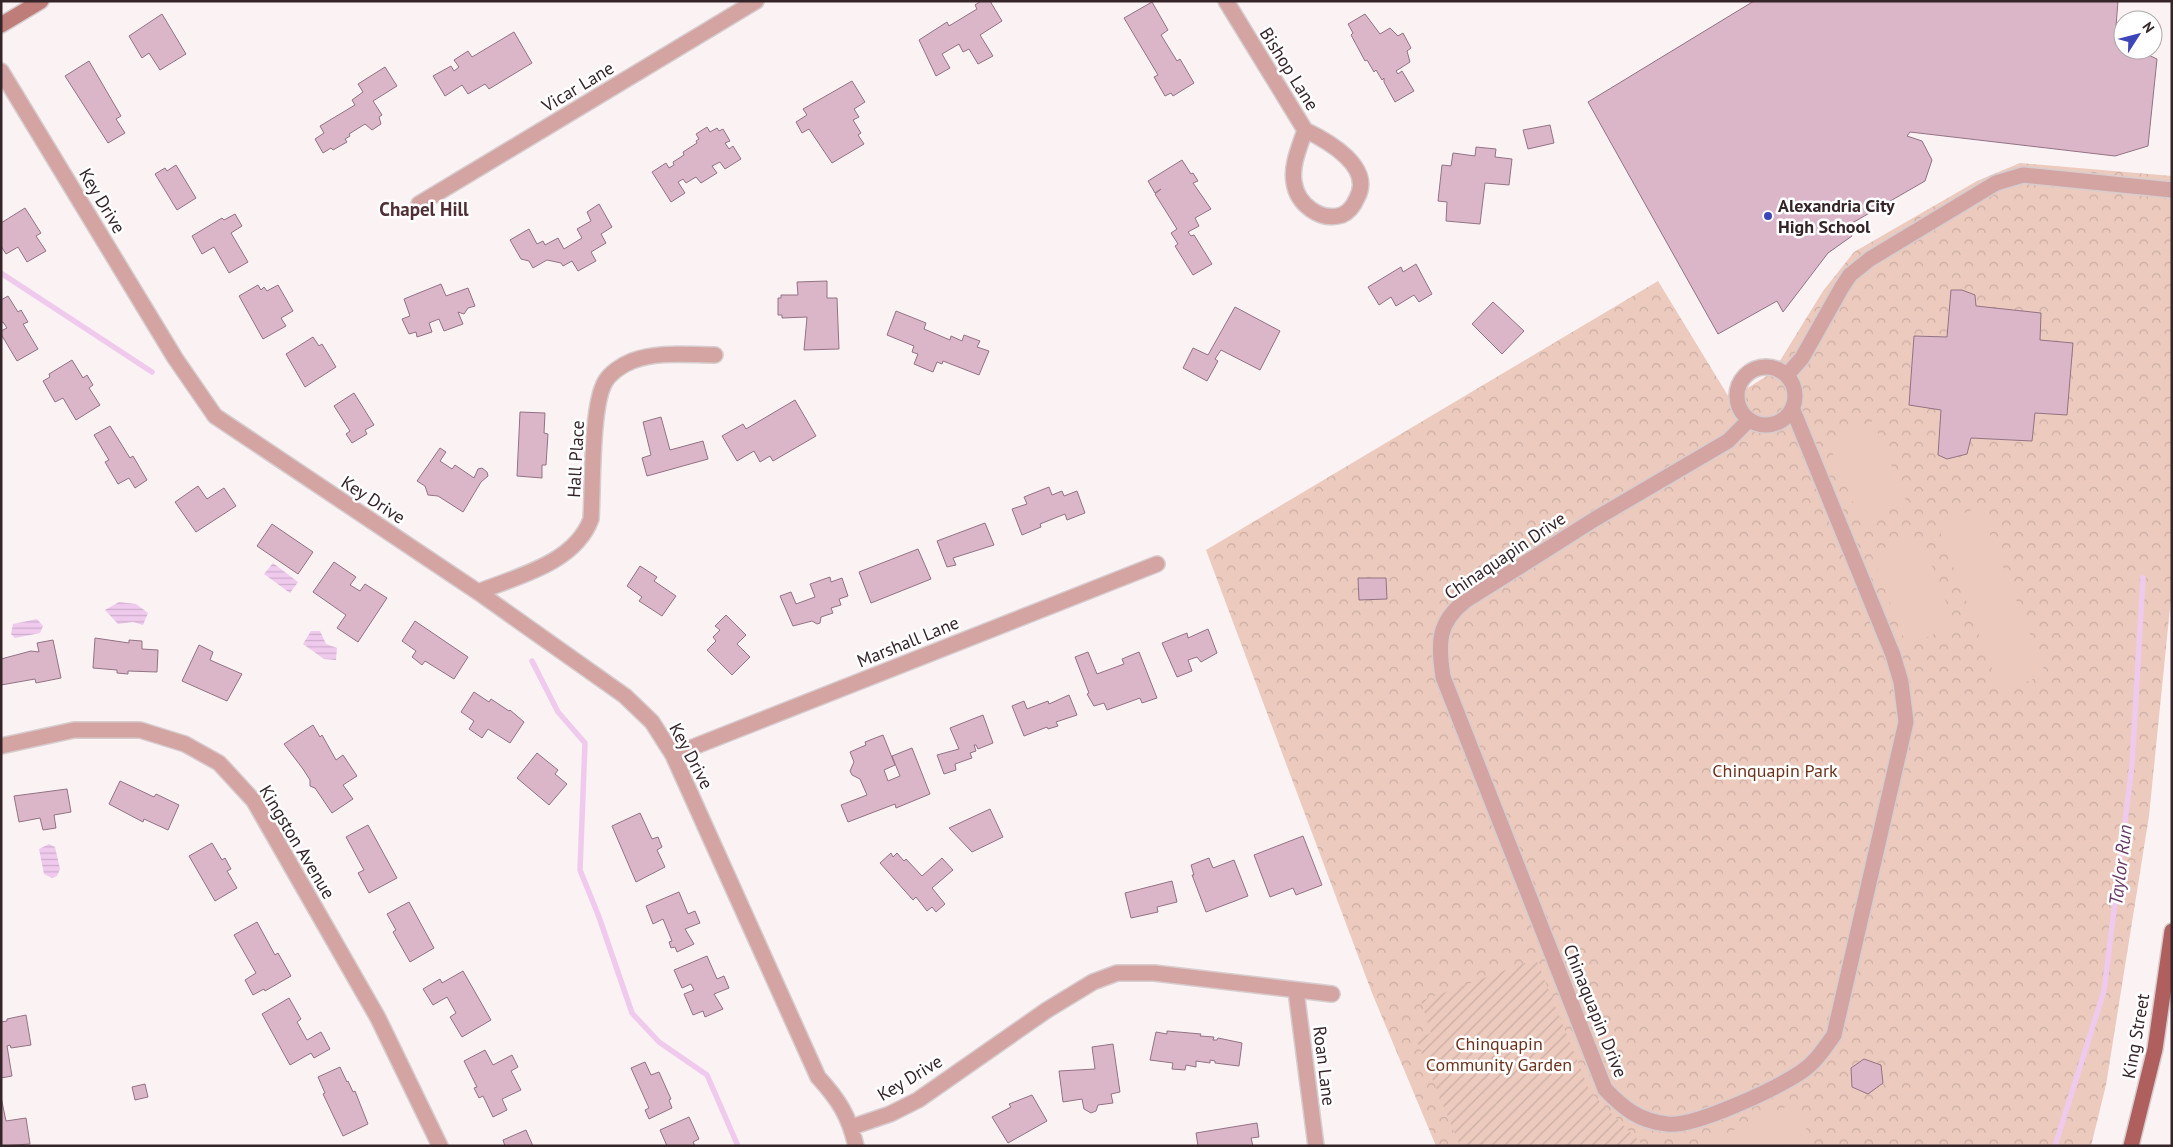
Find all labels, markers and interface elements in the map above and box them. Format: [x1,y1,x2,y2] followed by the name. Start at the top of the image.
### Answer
[2113,10,2163,60] north arrow
[2139,18,2159,36] text: N
[1255,23,1324,115] street label: Bishop Lane
[537,56,618,118] street label: Vicar Lane
[74,164,131,237] street label: Key Drive
[1778,194,1895,238] place label: Alexandria City High School
[379,197,469,221] district label: Chapel Hill
[1762,210,1774,222] marker: Alexandria City High School
[562,420,589,498] street label: Hall Place
[337,470,410,529] street label: Key Drive
[1440,506,1570,605] street label: Chinaquapin Drive
[854,611,962,672] street label: Marshall Lane
[664,719,718,793] street label: Key Drive
[1712,759,1838,782] park label: Chinquapin Park
[254,781,340,903] street label: Kingston Avenue
[2103,823,2137,907] water label: Taylor Run
[1558,941,1633,1081] street label: Chinaquapin Drive
[2117,992,2154,1080] street label: King Street
[1308,1025,1341,1107] street label: Roan Lane
[1426,1032,1572,1076] park label: Chinquapin Community Garden
[873,1049,946,1106] street label: Key Drive

